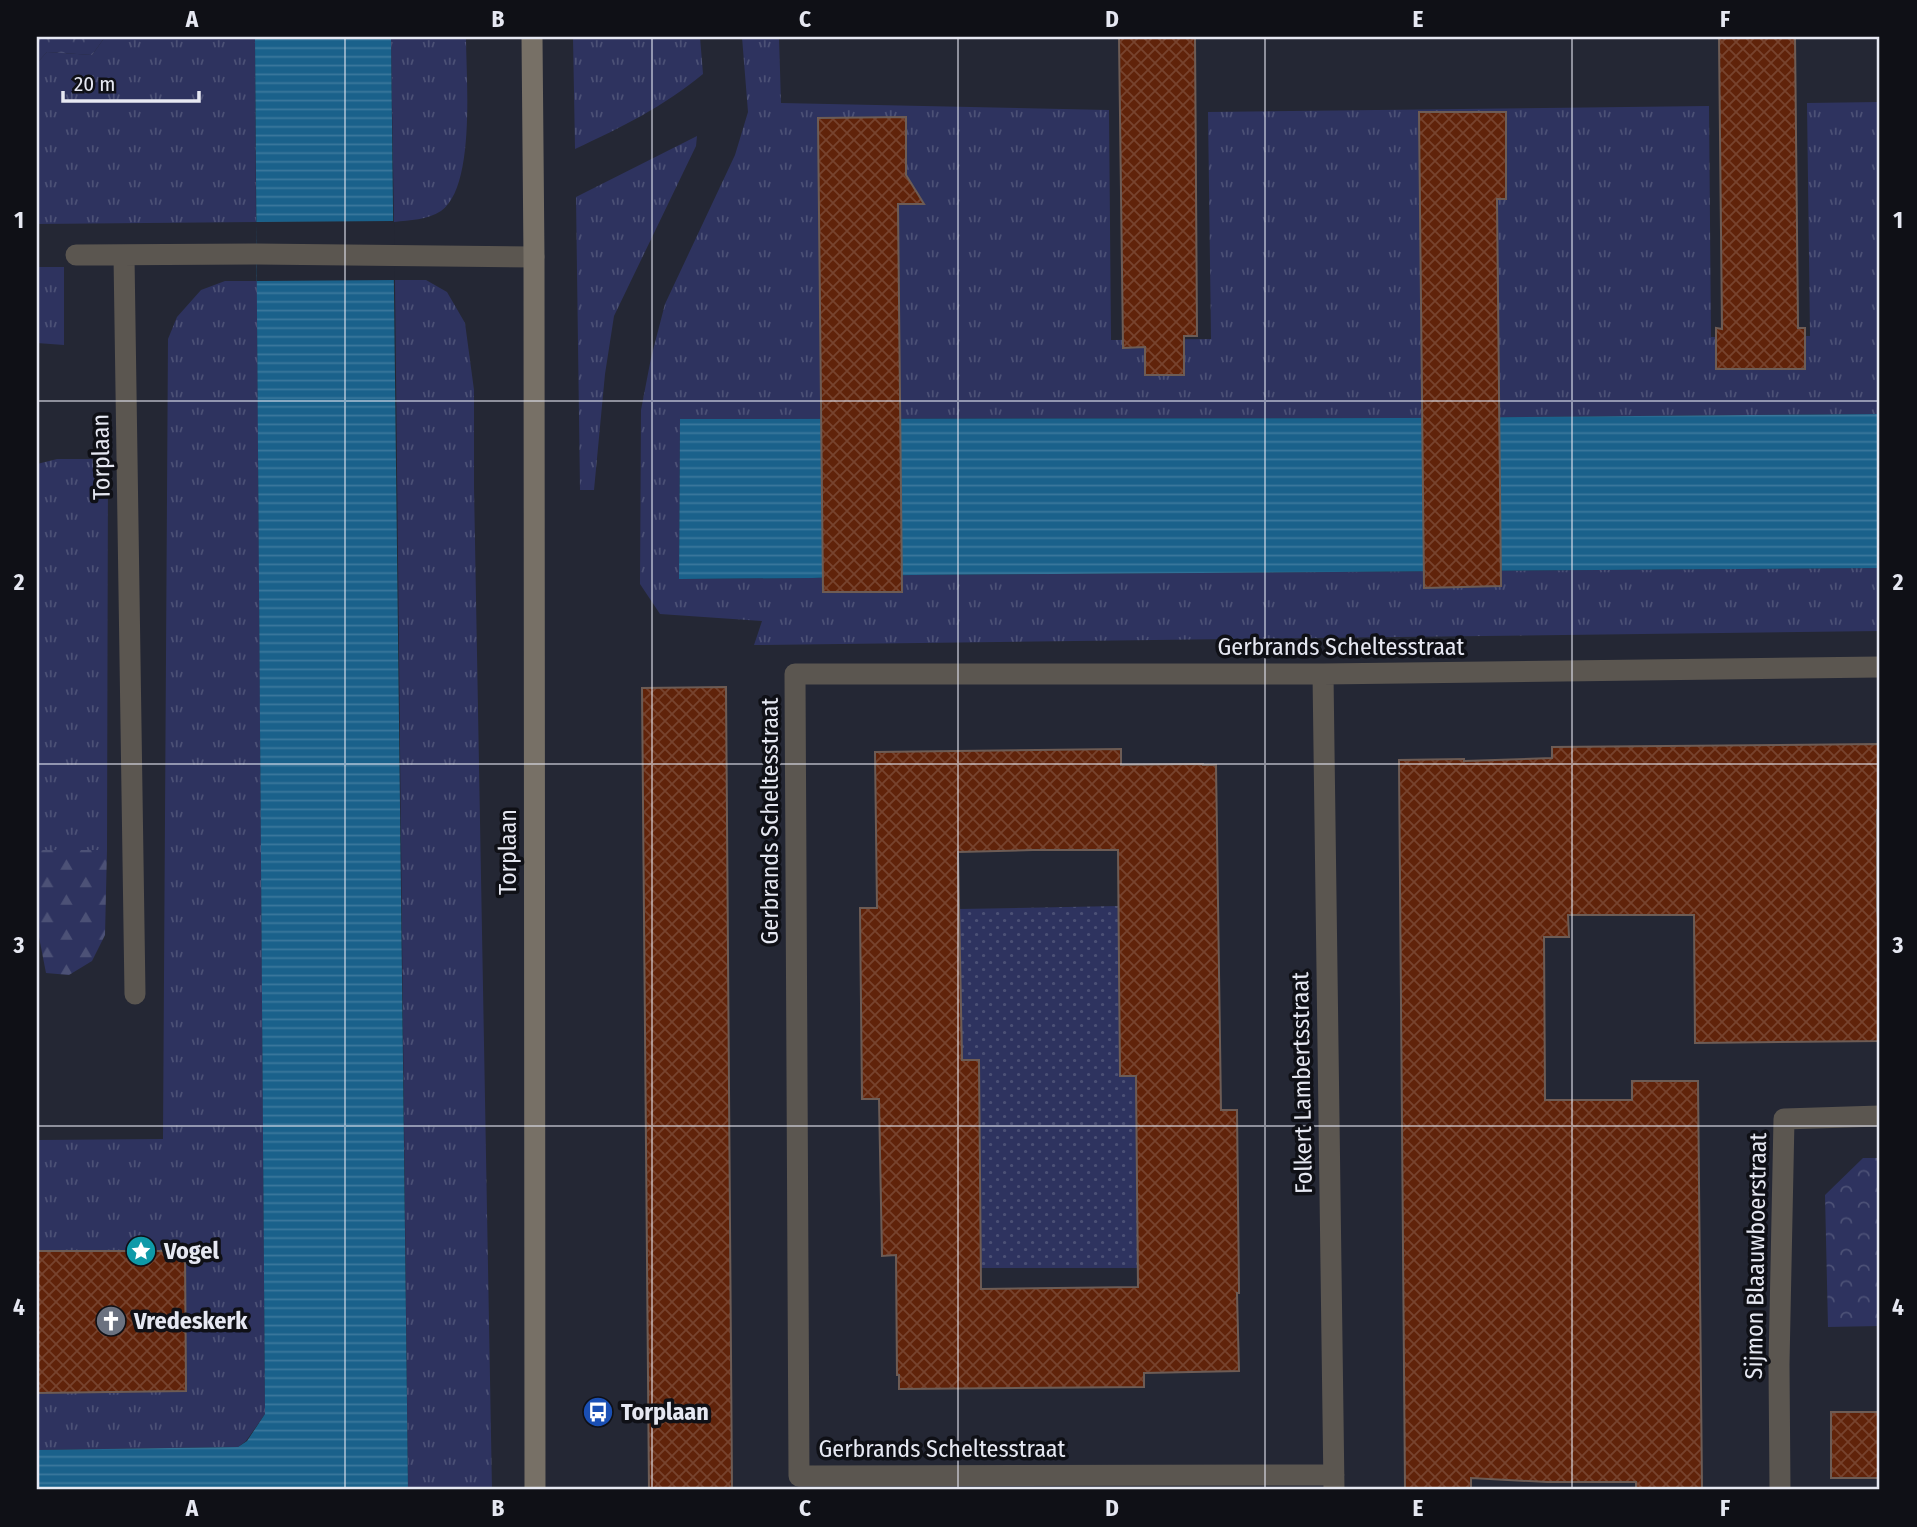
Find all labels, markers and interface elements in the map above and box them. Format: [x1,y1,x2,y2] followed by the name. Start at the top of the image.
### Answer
[185,5,199,33] text: A
[492,5,505,33] text: B
[799,5,811,33] text: C
[1105,5,1119,33] text: D
[1413,5,1424,33] text: E
[1720,5,1730,33] text: F
[63,60,200,104] scale bar
[74,71,115,97] text: 20 m
[14,206,24,234] text: 1
[1893,206,1903,234] text: 1
[86,414,116,500] street label: Torplaan
[13,568,25,596] text: 2
[1892,568,1904,596] text: 2
[1218,633,1465,661] street label: Gerbrands Scheltesstraat
[756,697,784,944] street label: Gerbrands Scheltesstraat
[494,809,522,895] street label: Torplaan
[13,931,25,959] text: 3
[1892,931,1904,959] text: 3
[1286,972,1318,1194] street label: Folkert Lambertsstraat
[1740,1132,1772,1380] street label: Sijmon Blaauwboerstraat
[124,1234,158,1268] place icon: Vogel
[163,1237,219,1265] place label: Vogel
[13,1293,25,1321] text: 4
[1892,1293,1904,1321] text: 4
[94,1304,128,1338] church icon: Vredeskerk
[133,1307,248,1335] place label: Vredeskerk
[581,1395,615,1429] bus stop icon: Torplaan
[621,1398,709,1426] place label: Torplaan
[819,1435,1066,1463] street label: Gerbrands Scheltesstraat
[185,1494,199,1522] text: A
[492,1494,505,1522] text: B
[799,1494,811,1522] text: C
[1105,1494,1119,1522] text: D
[1413,1494,1424,1522] text: E
[1720,1494,1730,1522] text: F

